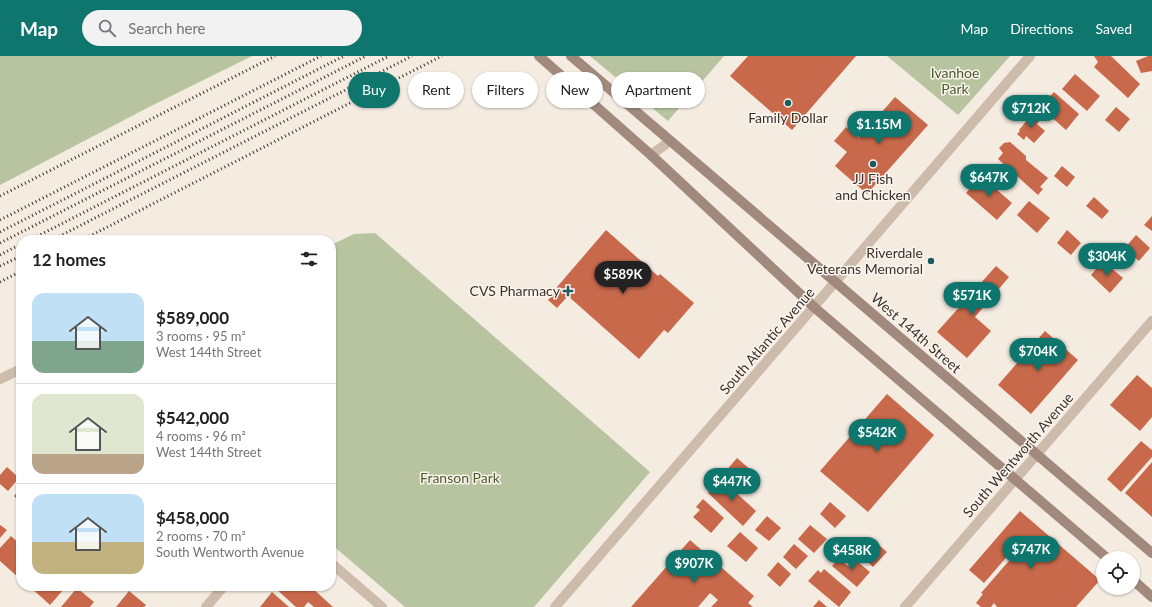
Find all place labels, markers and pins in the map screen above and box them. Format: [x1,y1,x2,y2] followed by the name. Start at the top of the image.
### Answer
[1003,95,1059,129] pin: $712K
[783,98,793,108] marker: Family Dollar
[748,109,828,126] place label: Family Dollar
[846,111,912,145] pin: $1.15M
[868,159,878,169] marker: JJ Fish and Chicken
[961,164,1017,198] pin: $647K
[835,170,911,203] place label: JJ Fish and Chicken
[1079,243,1135,277] pin: $304K
[807,244,923,277] place label: Riverdale Veterans Memorial
[926,256,936,266] marker: Riverdale Veterans Memorial
[595,261,651,295] pin: $589K
[470,282,561,299] place label: CVS Pharmacy
[944,282,1000,316] pin: $571K
[563,286,573,296] marker: CVS Pharmacy
[1010,338,1066,372] pin: $704K
[849,419,905,453] pin: $542K
[704,468,760,502] pin: $447K
[1003,536,1059,570] pin: $747K
[824,537,880,571] pin: $458K
[666,550,722,584] pin: $907K

